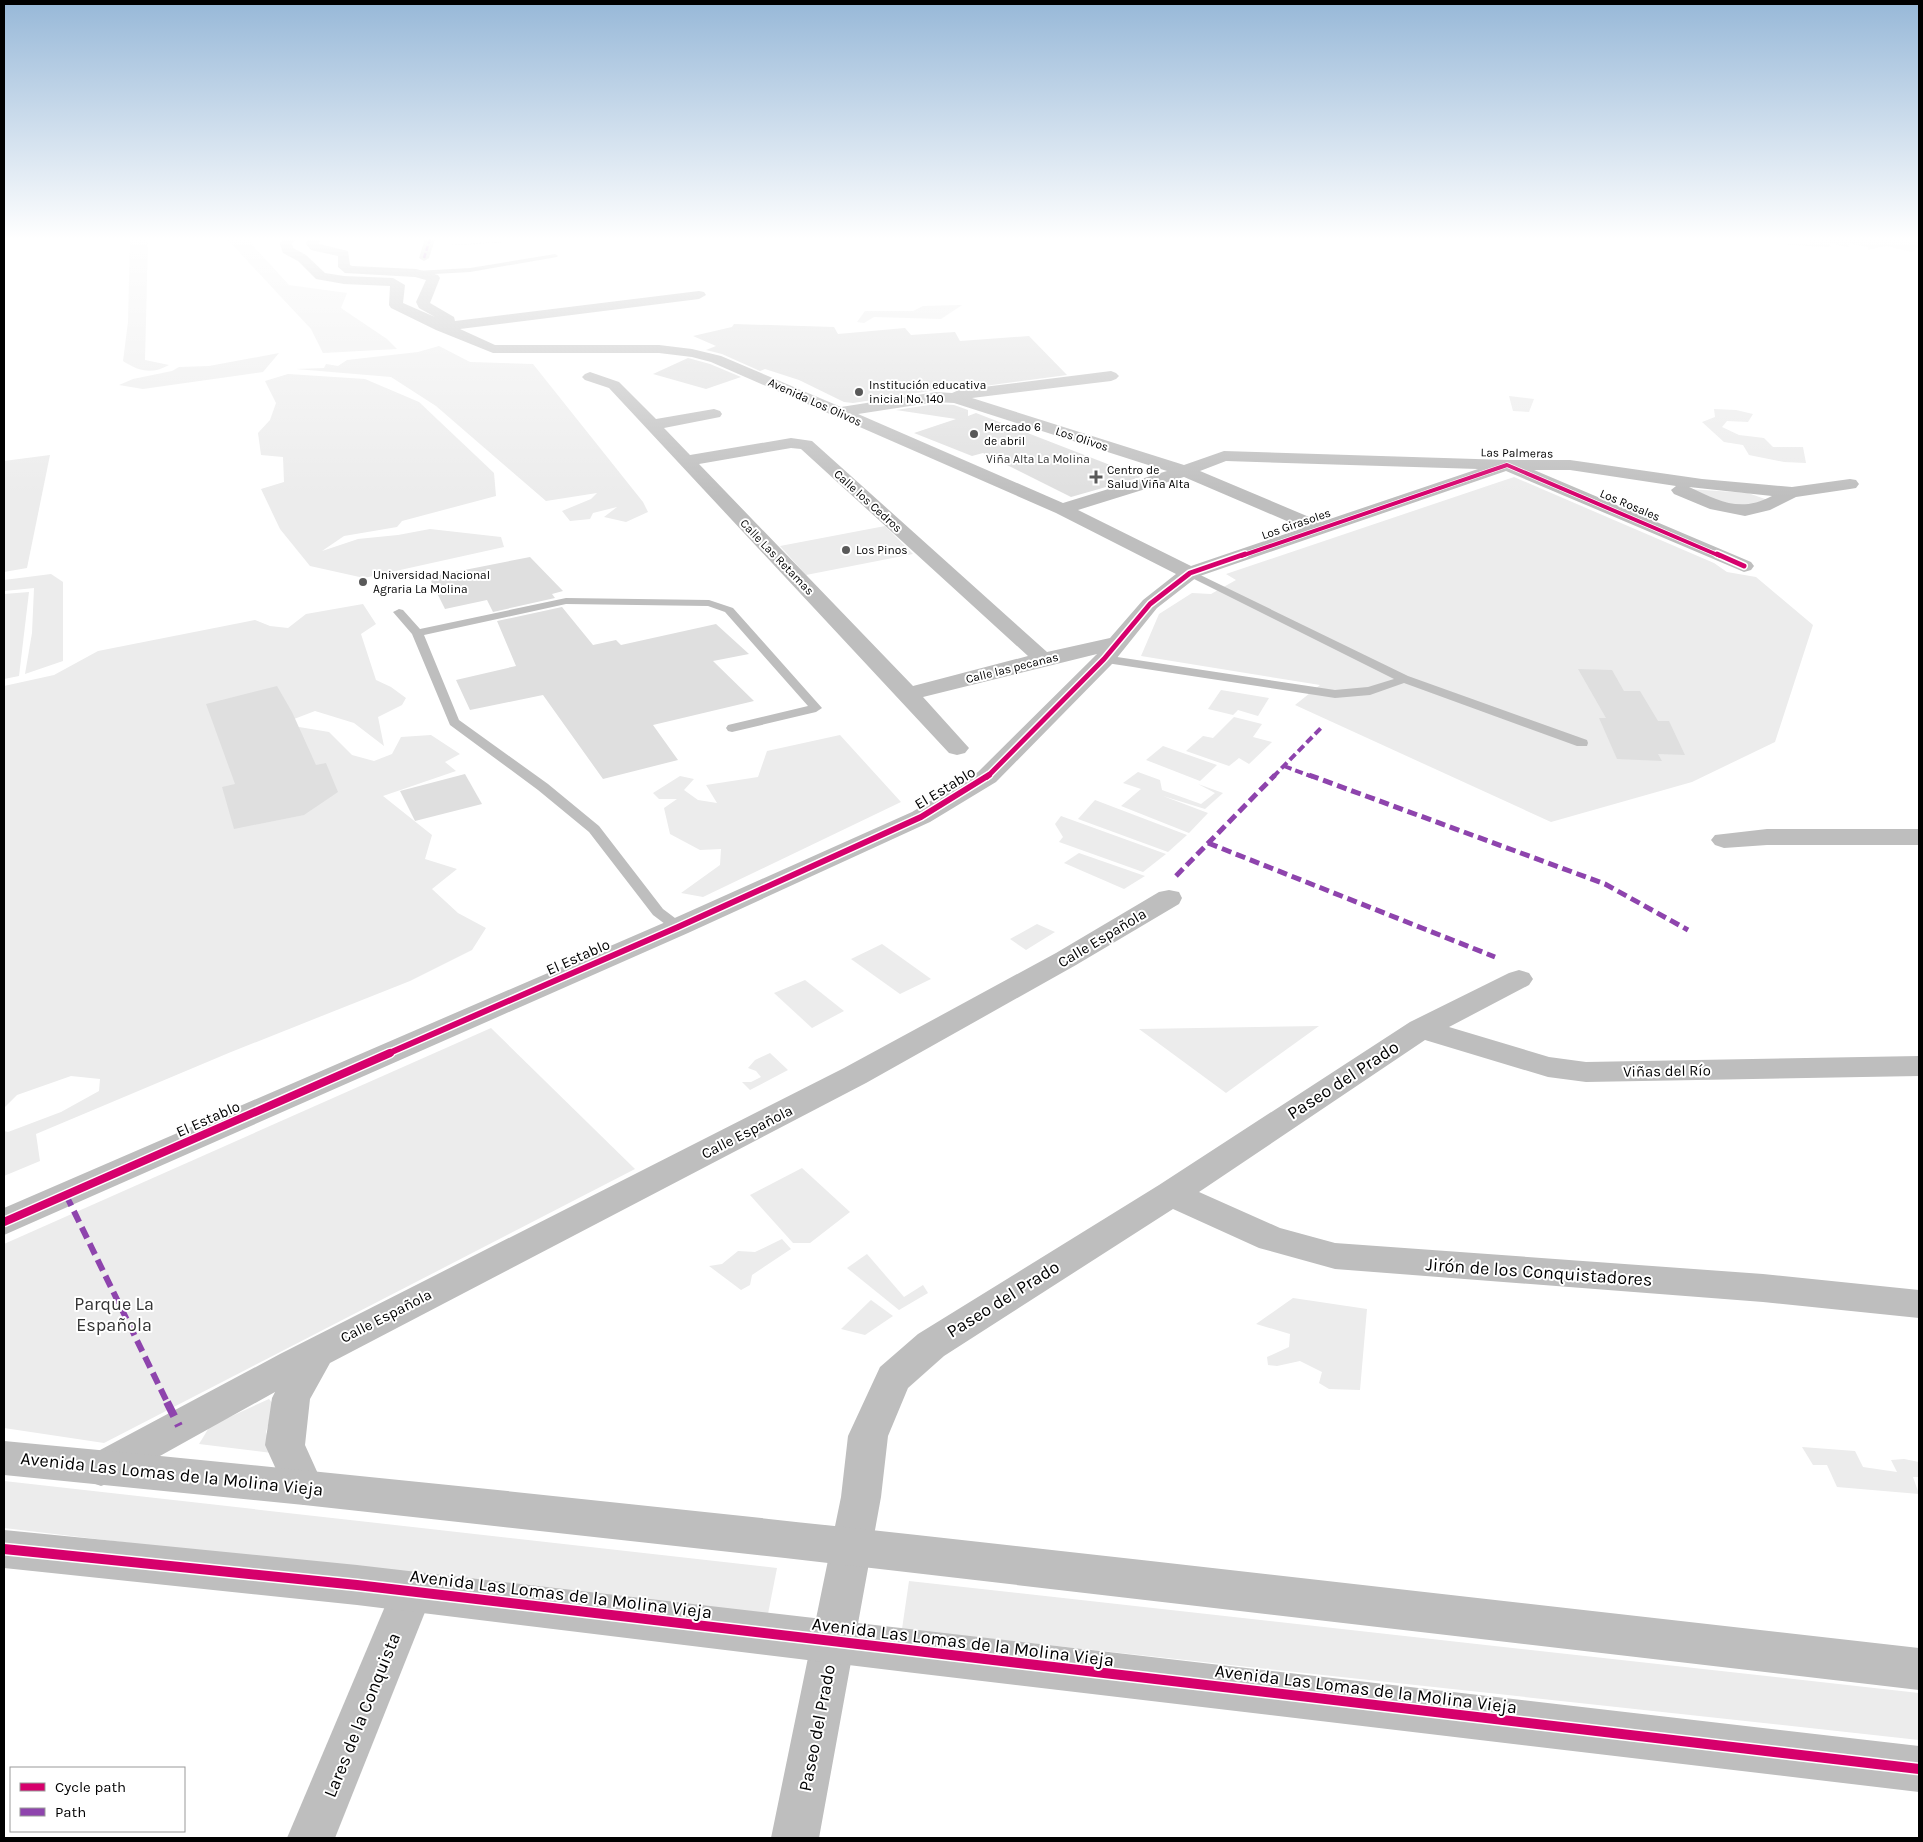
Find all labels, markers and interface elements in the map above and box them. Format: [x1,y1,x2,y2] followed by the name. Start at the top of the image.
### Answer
[766,375,864,429] street label: Avenida Los Olivos
[869,378,986,406] place label: Institución educativa inicial No. 140
[853,386,865,398] marker: Institución educativa inicial No. 140
[984,420,1041,448] place label: Mercado 6 de abril
[1054,424,1110,454] street label: Los Olivos
[968,428,980,440] marker: Mercado 6 de abril
[1481,445,1553,461] street label: Las Palmeras
[986,452,1090,466] park label: Viña Alta La Molina
[1107,463,1190,491] place label: Centro de Salud Viña Alta
[831,467,905,535] street label: Calle los Cedros
[1089,470,1103,484] marker: Centro de Salud Viña Alta
[1598,486,1662,524] street label: Los Rosales
[1260,506,1332,542] street label: Los Girasoles
[737,516,817,598] street label: Calle Las Retamas
[856,543,908,557] place label: Los Pinos
[840,544,852,556] marker: Los Pinos
[373,568,490,596] place label: Universidad Nacional Agraria La Molina
[357,576,369,588] marker: Universidad Nacional Agraria La Molina
[964,650,1060,686] street label: Calle las pecanas
[911,763,979,813] street label: El Establo
[1054,904,1150,972] street label: Calle Española
[543,935,613,979] street label: El Establo
[1283,1036,1403,1124] street label: Paseo del Prado
[1623,1061,1711,1081] street label: Viñas del Río
[173,1097,243,1141] street label: El Establo
[698,1101,796,1163] street label: Calle Española
[1425,1253,1653,1291] street label: Jirón de los Conquistadores
[943,1256,1063,1342] street label: Paseo del Prado
[337,1285,435,1347] street label: Calle Española
[74,1293,154,1336] park label: Parque La Española
[20,1447,324,1501] street label: Avenida Las Lomas de la Molina Vieja
[409,1565,713,1623] street label: Avenida Las Lomas de la Molina Vieja
[811,1613,1115,1671] street label: Avenida Las Lomas de la Molina Vieja
[319,1629,405,1801] street label: Lares de la Conquista
[1214,1660,1518,1718] street label: Avenida Las Lomas de la Molina Vieja
[794,1663,840,1793] street label: Paseo del Prado
[10,1767,185,1832] legend
[55,1778,126,1796] text: Cycle path
[55,1803,86,1821] text: Path

